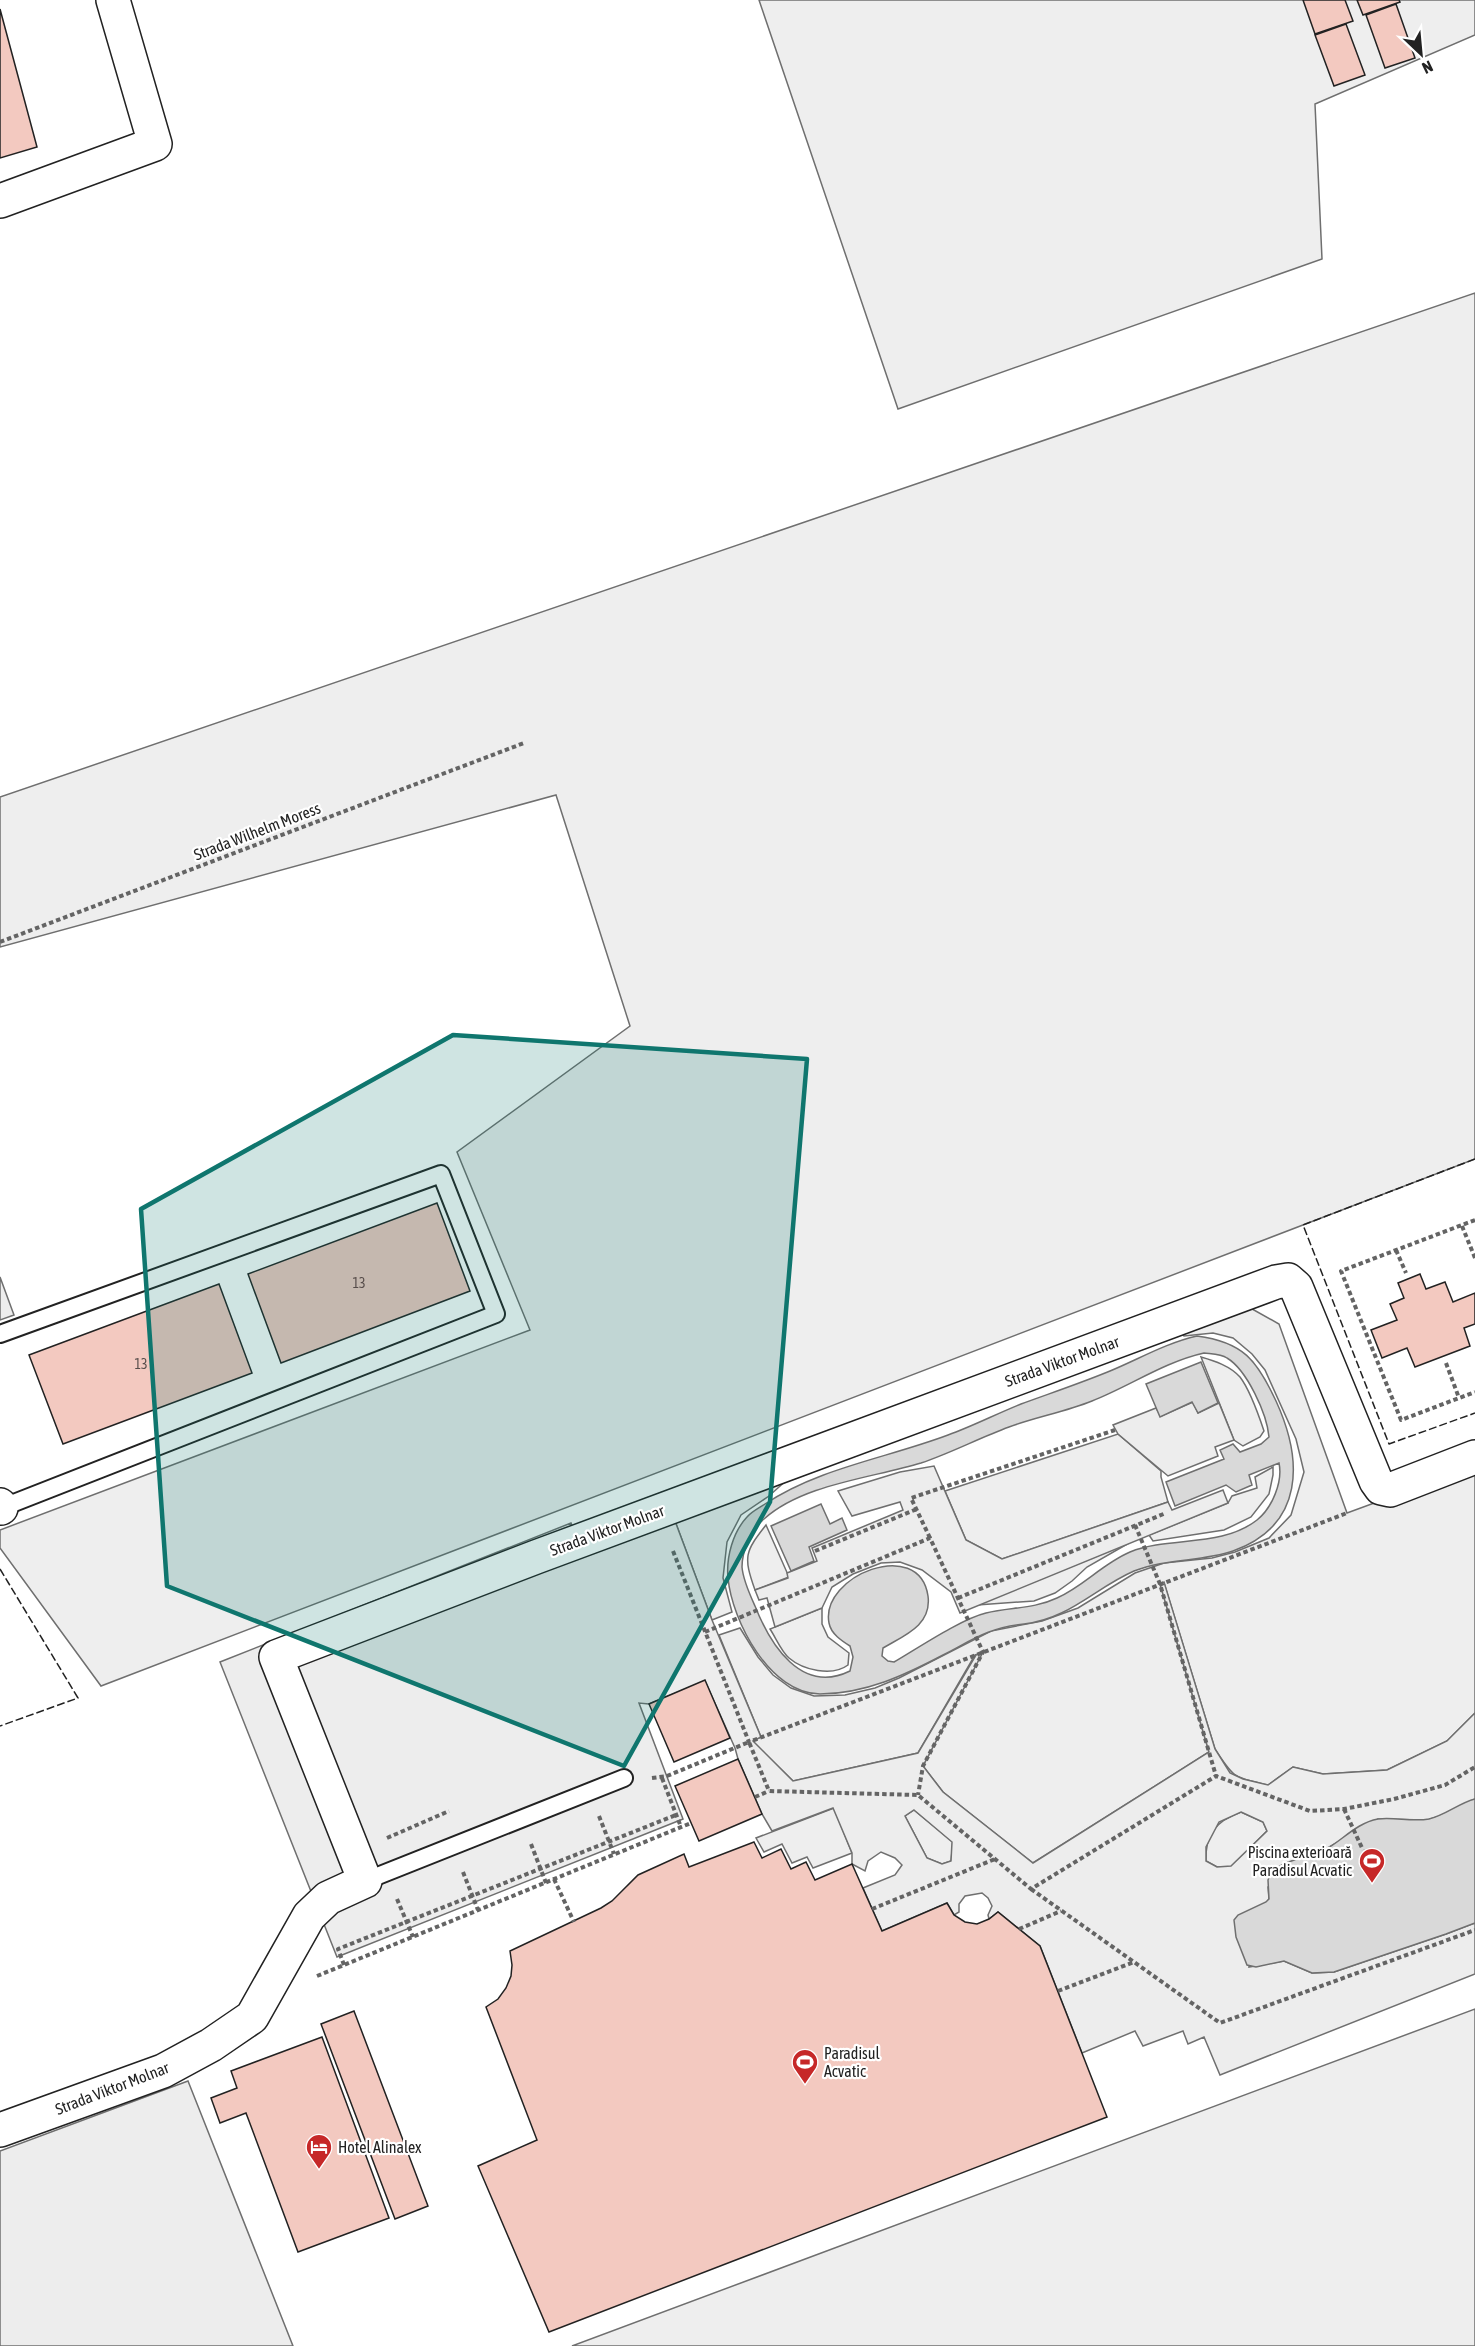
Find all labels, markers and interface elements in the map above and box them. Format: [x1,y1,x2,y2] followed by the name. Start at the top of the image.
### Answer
[1391,24,1451,84] north arrow
[1419,57,1436,78] text: N
[191,798,323,863] street label: Strada Wilhelm Moress
[352,1275,366,1291] house number: 13
[1002,1332,1122,1390] street label: Strada Viktor Molnar
[134,1356,148,1372] house number: 13
[547,1501,667,1559] street label: Strada Viktor Molnar
[1248,1843,1352,1879] place label: Piscina exterioară Paradisul Acvatic
[1357,1846,1387,1884] sports icon: Piscina exterioară Paradisul Acvatic
[824,2044,880,2080] place label: Paradisul Acvatic
[790,2047,820,2085] sports icon: Paradisul Acvatic
[53,2058,172,2118] street label: Strada Viktor Molnar
[304,2132,334,2170] hotel icon: Hotel Alinalex
[338,2138,422,2156] place label: Hotel Alinalex

